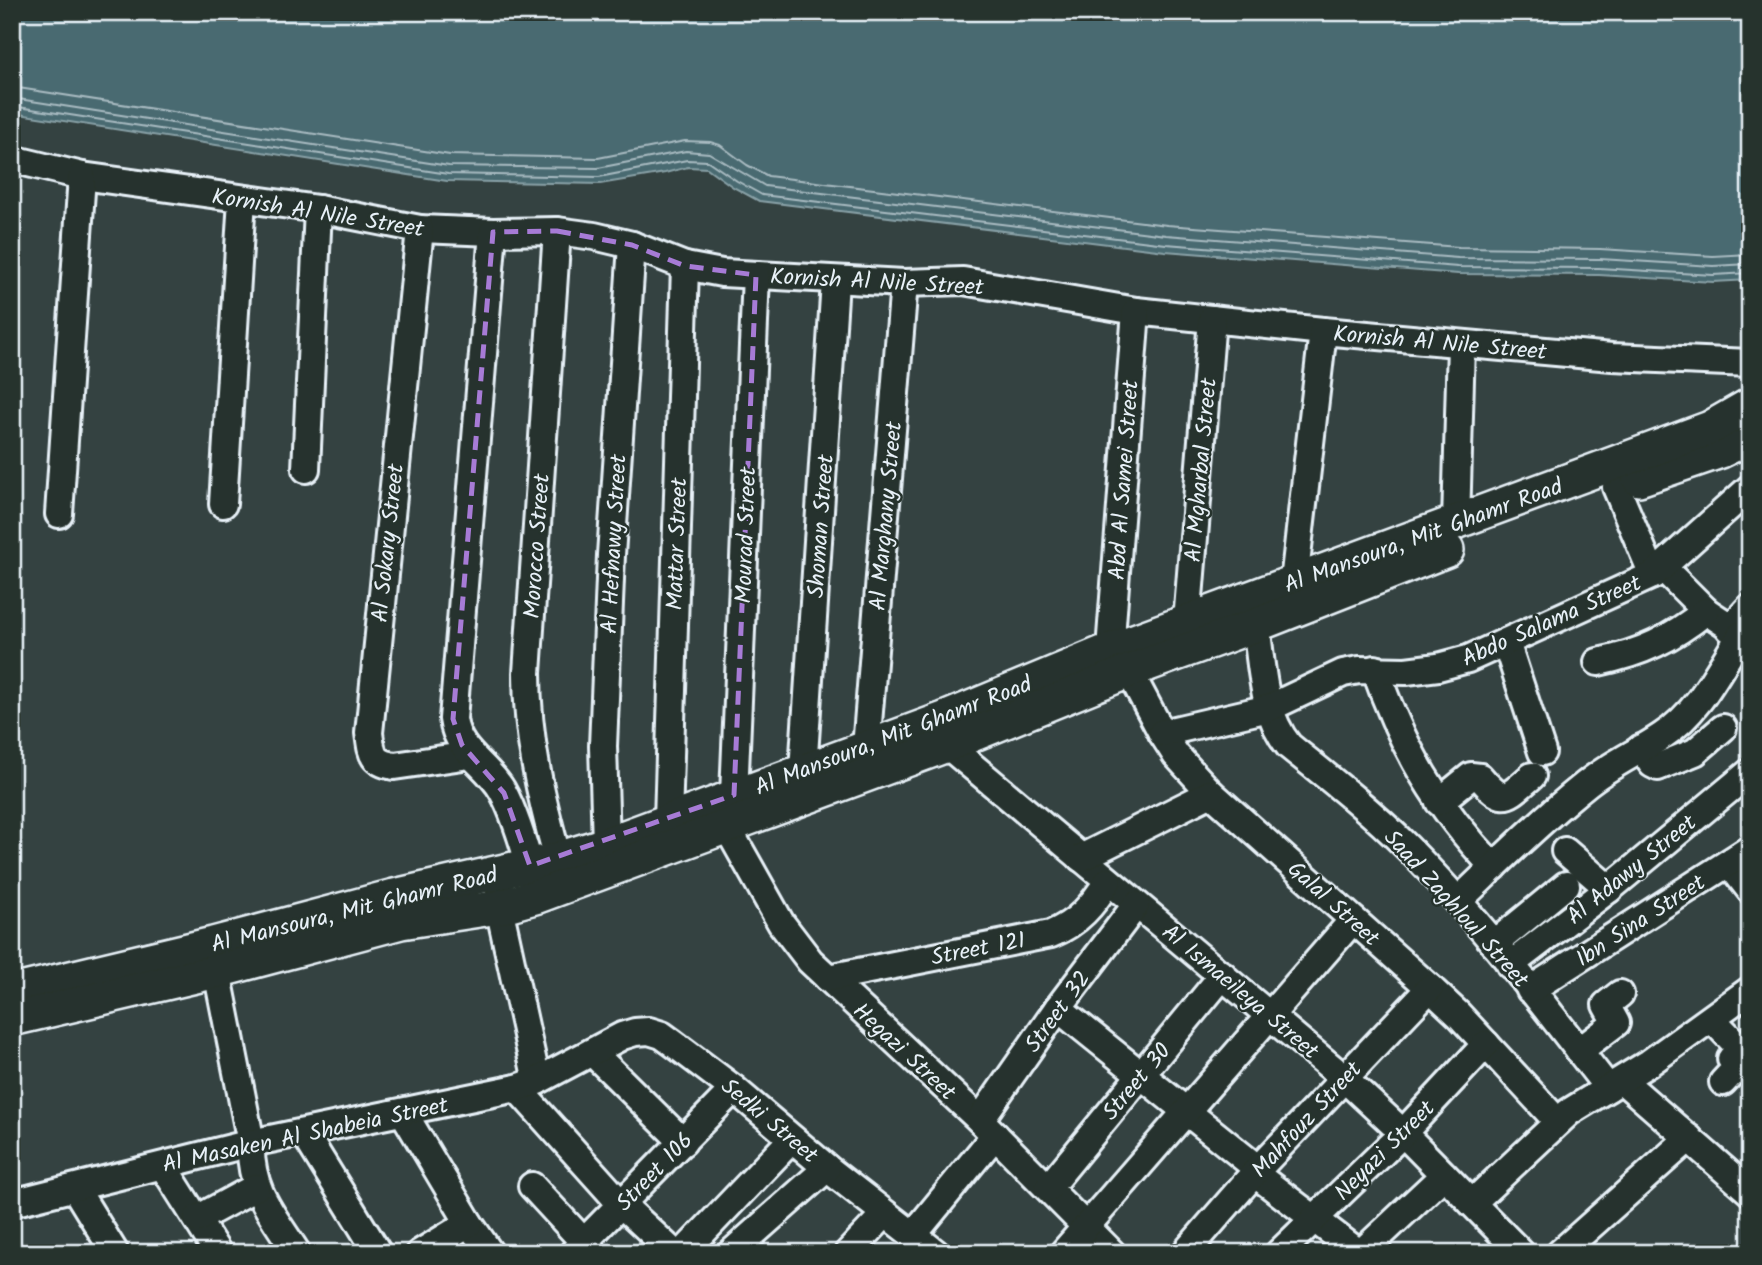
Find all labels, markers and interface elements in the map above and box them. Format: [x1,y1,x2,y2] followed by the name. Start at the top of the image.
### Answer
[209,179,427,249] street label: Kornish Al Nile Street
[769,259,986,307] street label: Kornish Al Nile Street
[1332,317,1549,371] street label: Kornish Al Nile Street
[1176,376,1228,564] street label: Al Mgharbal Street
[1100,378,1150,581] street label: Abd Al Samei Street
[861,419,913,612] street label: Al Marghany Street
[592,452,638,635] street label: Al Hefnawy Street
[799,452,845,599] street label: Shoman Street
[363,461,415,624] street label: Al Sokary Street
[727,465,767,604] street label: Mourad Street
[1279,469,1569,604] street label: Al Mansoura, Mit Ghamr Road
[515,471,561,620] street label: Morocco Street
[658,476,698,611] street label: Mattar Street
[1456,566,1648,678] street label: Abdo Salama Street
[750,667,1038,806] street label: Al Mansoura, Mit Ghamr Road
[1559,806,1706,935] street label: Al Adawy Street
[1374,822,1538,998] street label: Saad Zaghloul Street
[1278,853,1388,957] street label: Galal Street
[207,858,502,964] street label: Al Mansoura, Mit Ghamr Road
[1569,865,1714,977] street label: Ibn Sina Street
[1153,916,1327,1070] street label: Al Ismaeileya Street
[928,923,1029,977] street label: Street 121
[1016,964,1101,1061] street label: Street 32
[844,995,964,1111] street label: Hegazi Street
[1094,1035,1181,1129] street label: Street 30
[1243,1053,1372,1187] street label: Mahfouz Street
[712,1070,826,1174] street label: Sedki Street
[159,1088,453,1184] street label: Al Masaken Al Shabeia Street
[1326,1092,1445,1210] street label: Neyazi Street
[608,1124,703,1221] street label: Street 106

